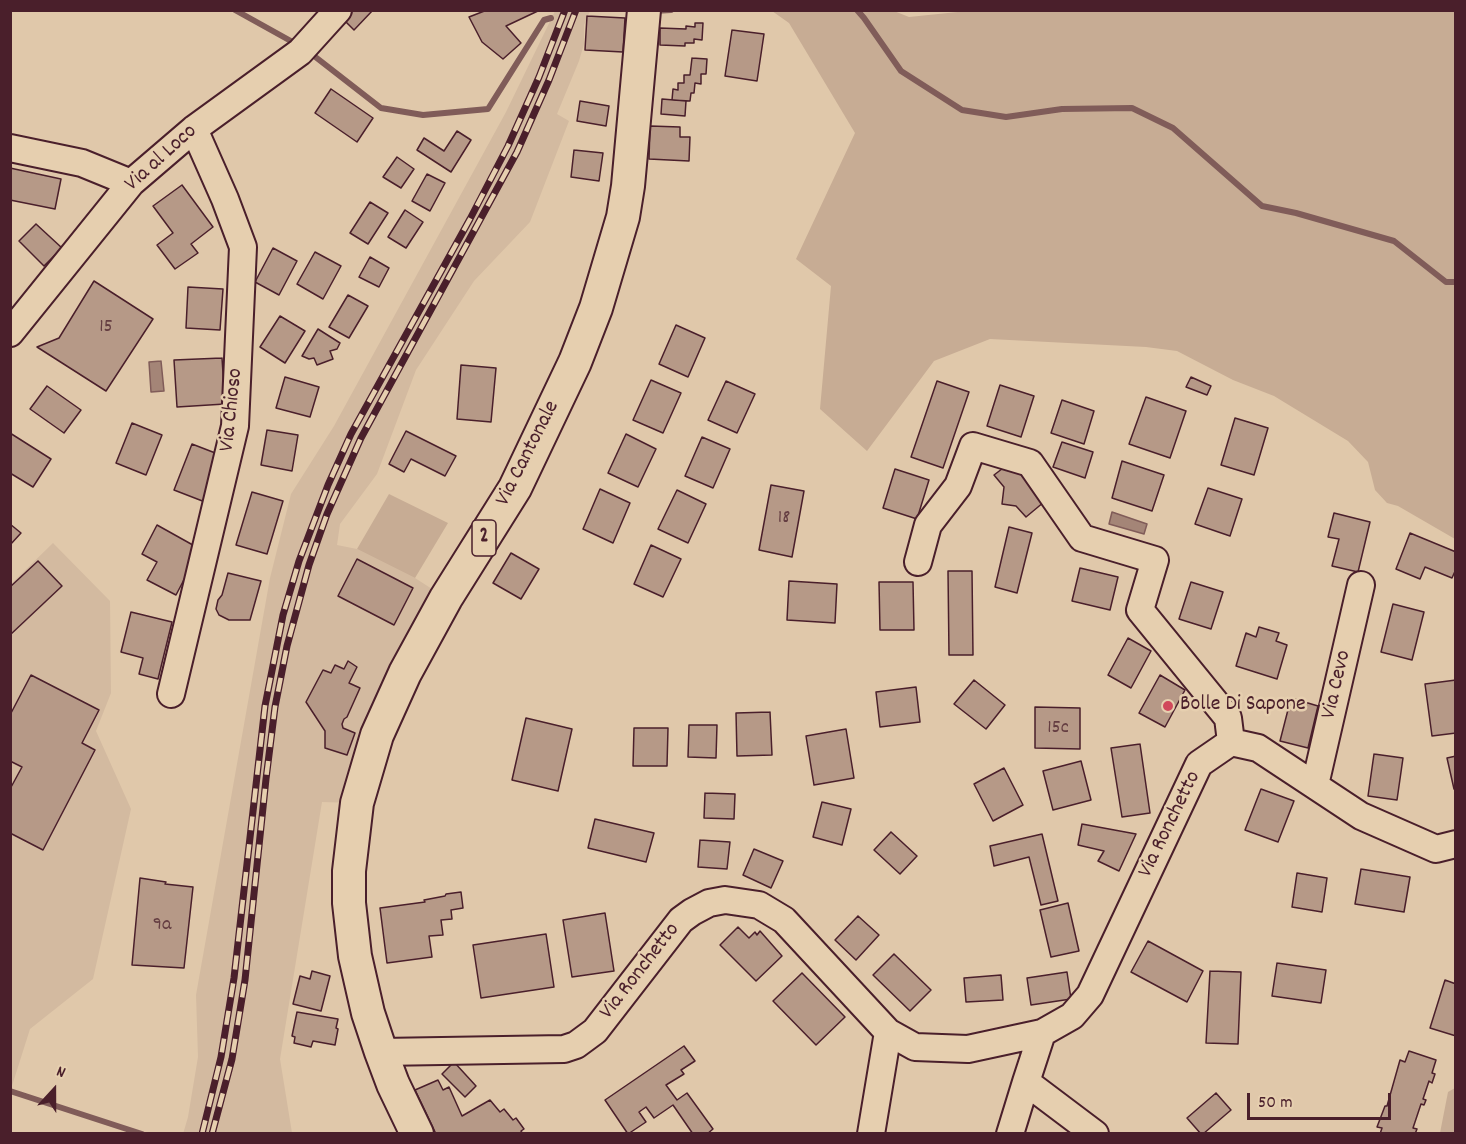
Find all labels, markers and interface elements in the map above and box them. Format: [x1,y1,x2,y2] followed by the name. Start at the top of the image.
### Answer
[120,120,204,198] street label: Via al Loco
[99,316,113,340] house number: 15
[215,367,251,453] street label: Via Chioso
[491,397,567,511] street label: Via Cantonale
[778,507,790,531] house number: 18
[472,520,496,556] road number: 2
[1317,648,1359,722] street label: Via Cevo
[1180,693,1306,719] place label: Bolle Di Sapone
[1161,699,1175,713] marker: Bolle Di Sapone
[1047,717,1069,741] house number: 15c
[1134,767,1208,883] street label: Via Ronchetto
[153,914,171,938] house number: 9a
[595,918,687,1026] street label: Via Ronchetto
[24,1060,84,1120] north arrow
[53,1061,68,1085] text: N
[1250,1081,1394,1119] scale bar
[1258,1091,1293,1116] text: 50 m

